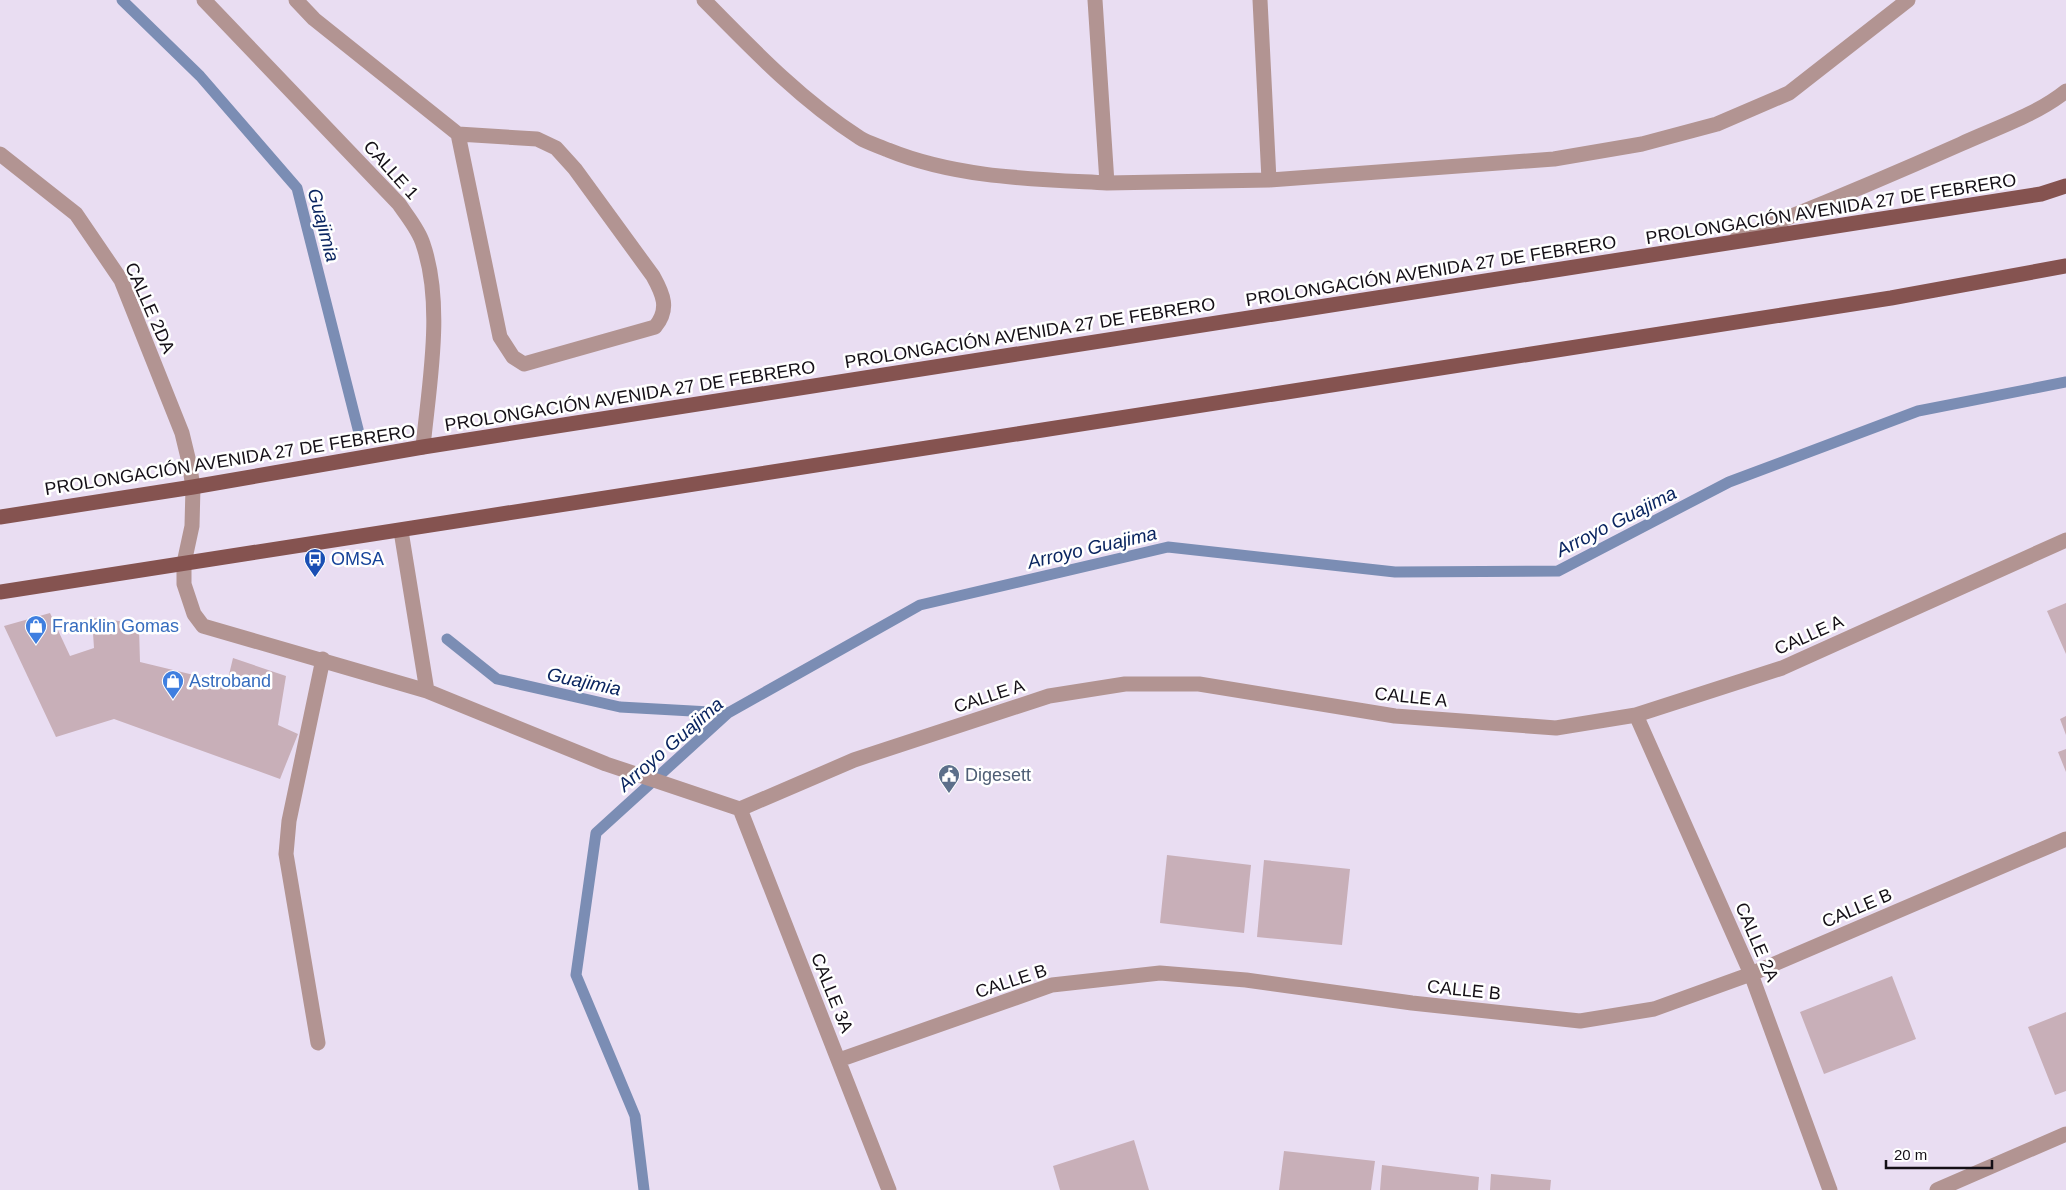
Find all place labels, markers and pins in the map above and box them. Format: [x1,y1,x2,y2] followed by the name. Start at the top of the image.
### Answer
[303,547,327,578] bus stop icon: OMSA
[331,549,384,569] place label: OMSA
[24,614,48,645] shop icon: Franklin Gomas
[52,616,179,636] place label: Franklin Gomas
[161,669,185,700] shop icon: Astroband
[189,671,271,691] place label: Astroband
[937,763,961,794] public building icon: Digesett
[965,765,1031,785] place label: Digesett

